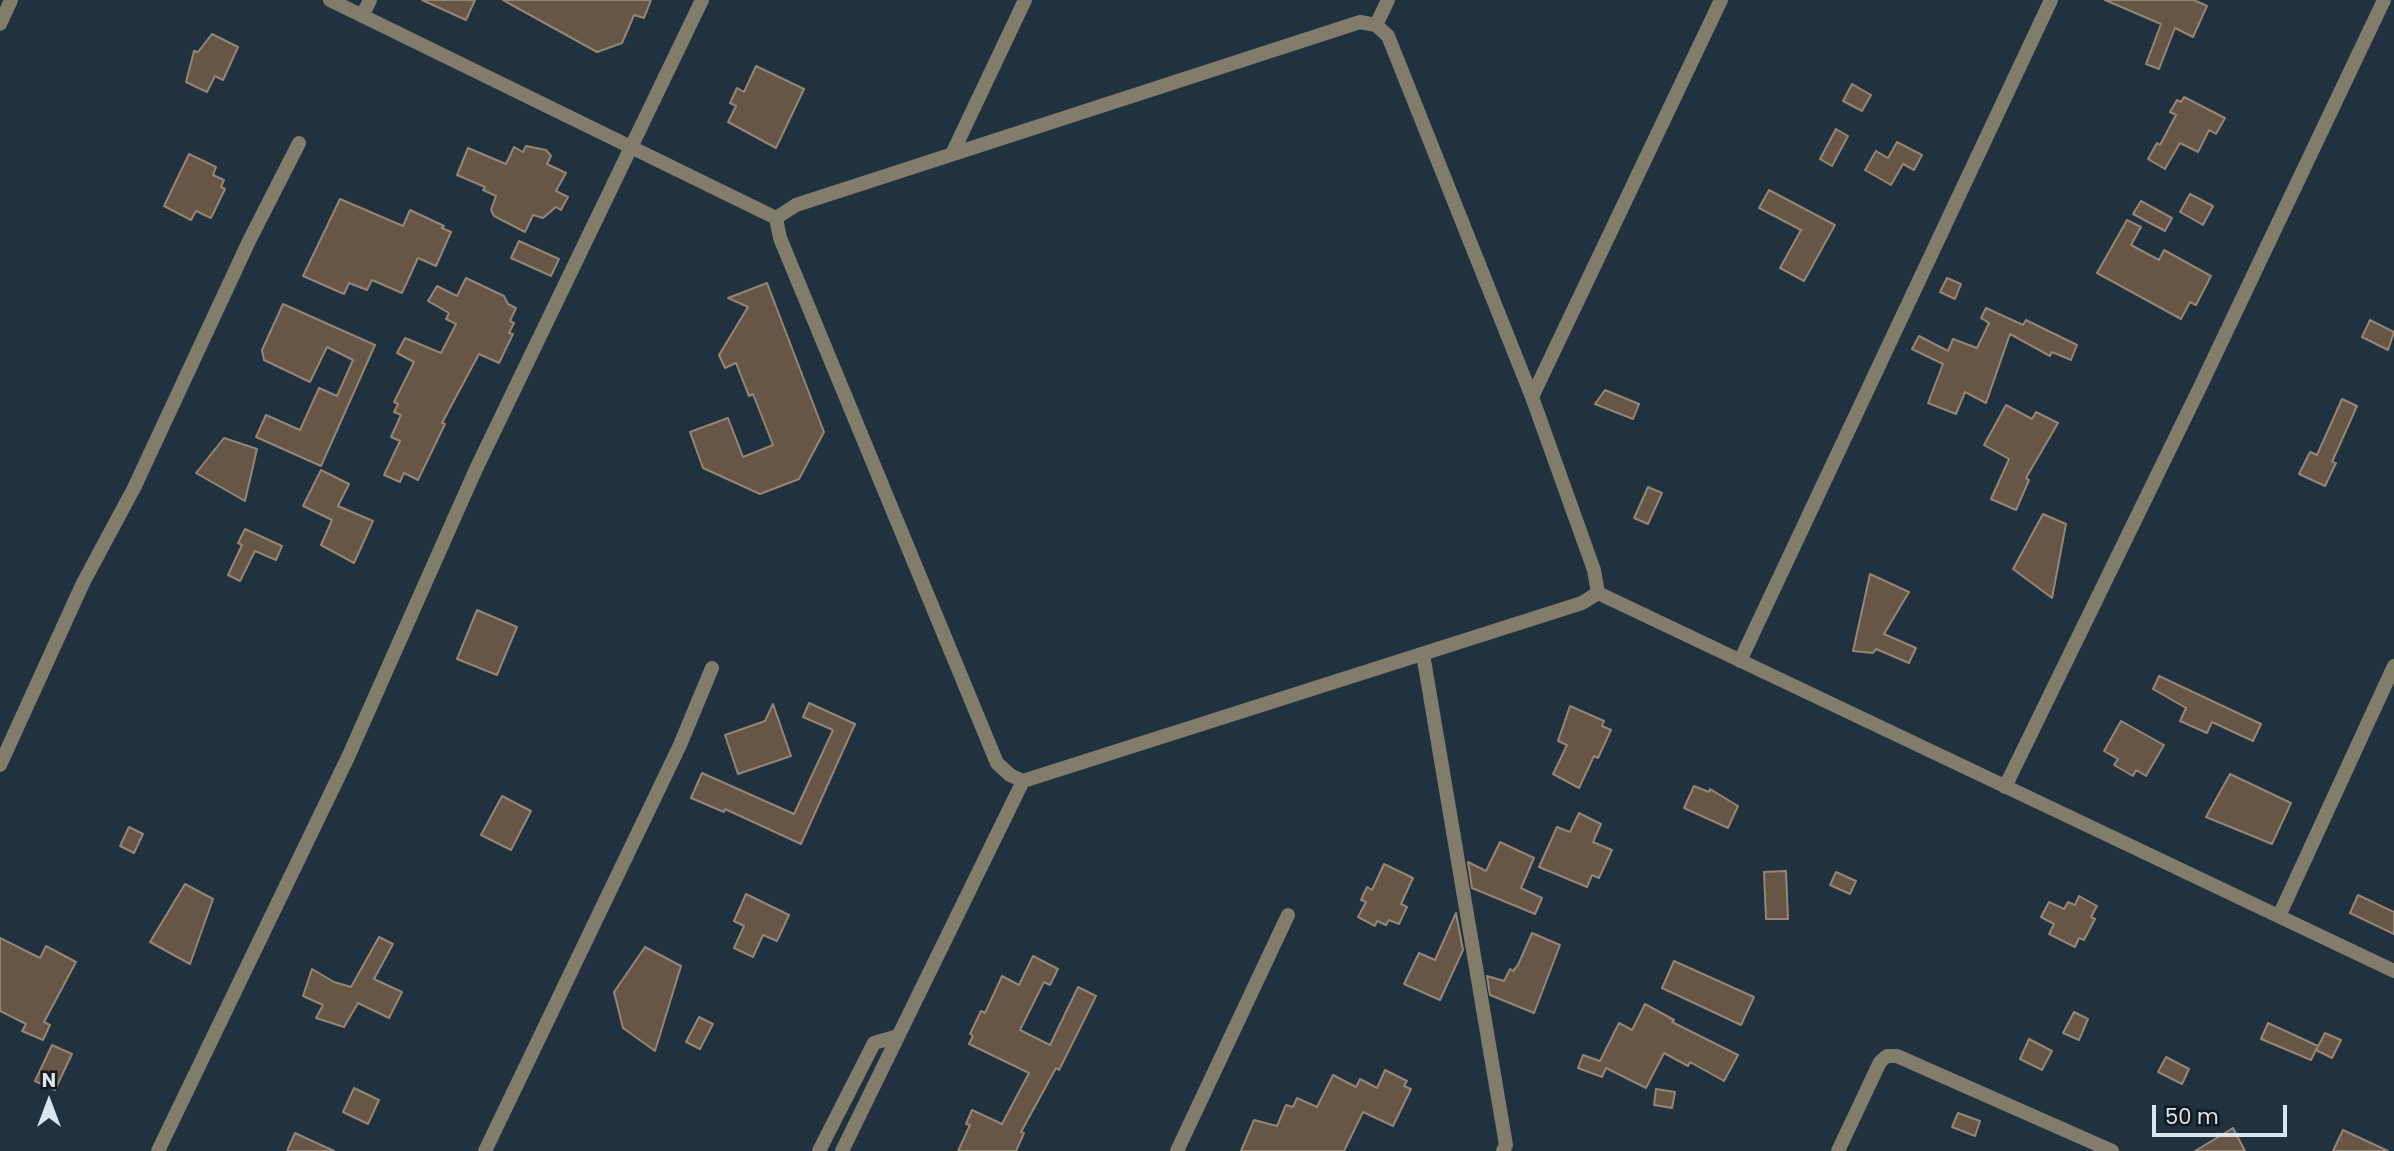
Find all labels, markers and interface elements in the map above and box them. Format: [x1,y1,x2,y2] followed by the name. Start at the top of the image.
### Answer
[14,1067,84,1137] north arrow
[42,1067,56,1094] text: N
[2156,1092,2291,1136] scale bar
[2165,1102,2219,1131] text: 50 m

